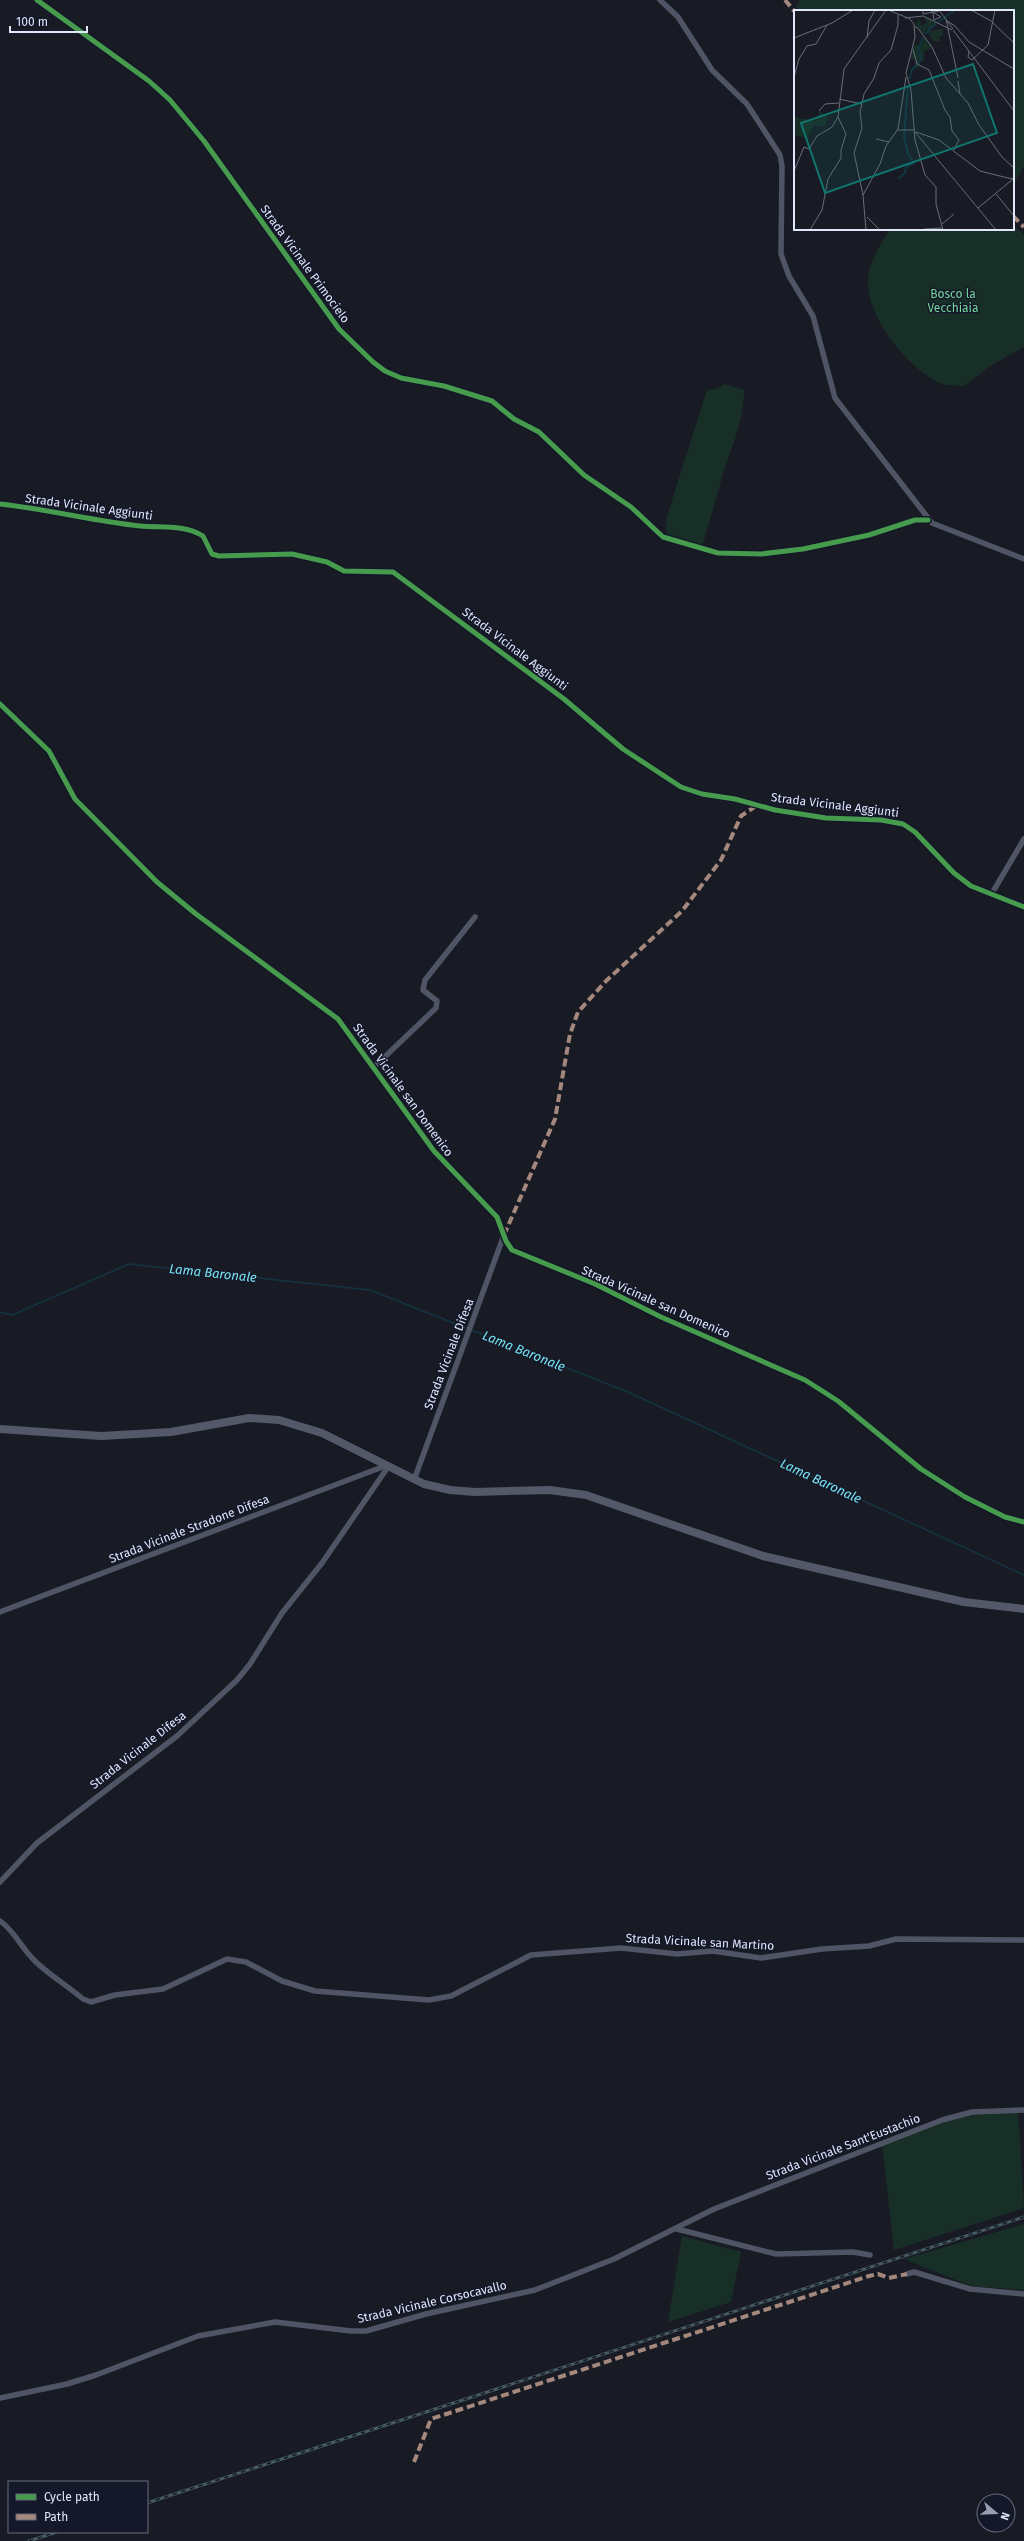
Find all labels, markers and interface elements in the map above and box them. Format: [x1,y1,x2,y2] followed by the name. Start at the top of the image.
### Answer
[10,8,87,34] scale bar
[794,10,1014,230] inset map
[16,15,48,29] text: 100 m
[257,202,353,326] street label: Strada Vicinale Primocielo
[927,287,979,315] park label: Bosco la Vecchiaia
[24,491,154,523] street label: Strada Vicinale Aggiunti
[459,605,571,693] street label: Strada Vicinale Aggiunti
[770,790,900,820] street label: Strada Vicinale Aggiunti
[350,1021,456,1159] street label: Strada Vicinale san Domenico
[169,1261,258,1285] water label: Lama Baronale
[580,1263,732,1341] street label: Strada Vicinale san Domenico
[421,1296,477,1412] street label: Strada Vicinale Difesa
[480,1328,568,1375] water label: Lama Baronale
[778,1456,864,1506] water label: Lama Baronale
[107,1492,271,1566] street label: Strada Vicinale Stradone Difesa
[87,1708,189,1792] street label: Strada Vicinale Difesa
[625,1931,775,1953] street label: Strada Vicinale san Martino
[764,2111,922,2183] street label: Strada Vicinale Sant'Eustachio
[356,2278,508,2326] street label: Strada Vicinale Corsocavallo
[8,2481,148,2533] legend
[44,2490,100,2504] text: Cycle path
[976,2493,1016,2533] north arrow
[44,2510,68,2524] text: Path
[998,2511,1012,2522] text: N

